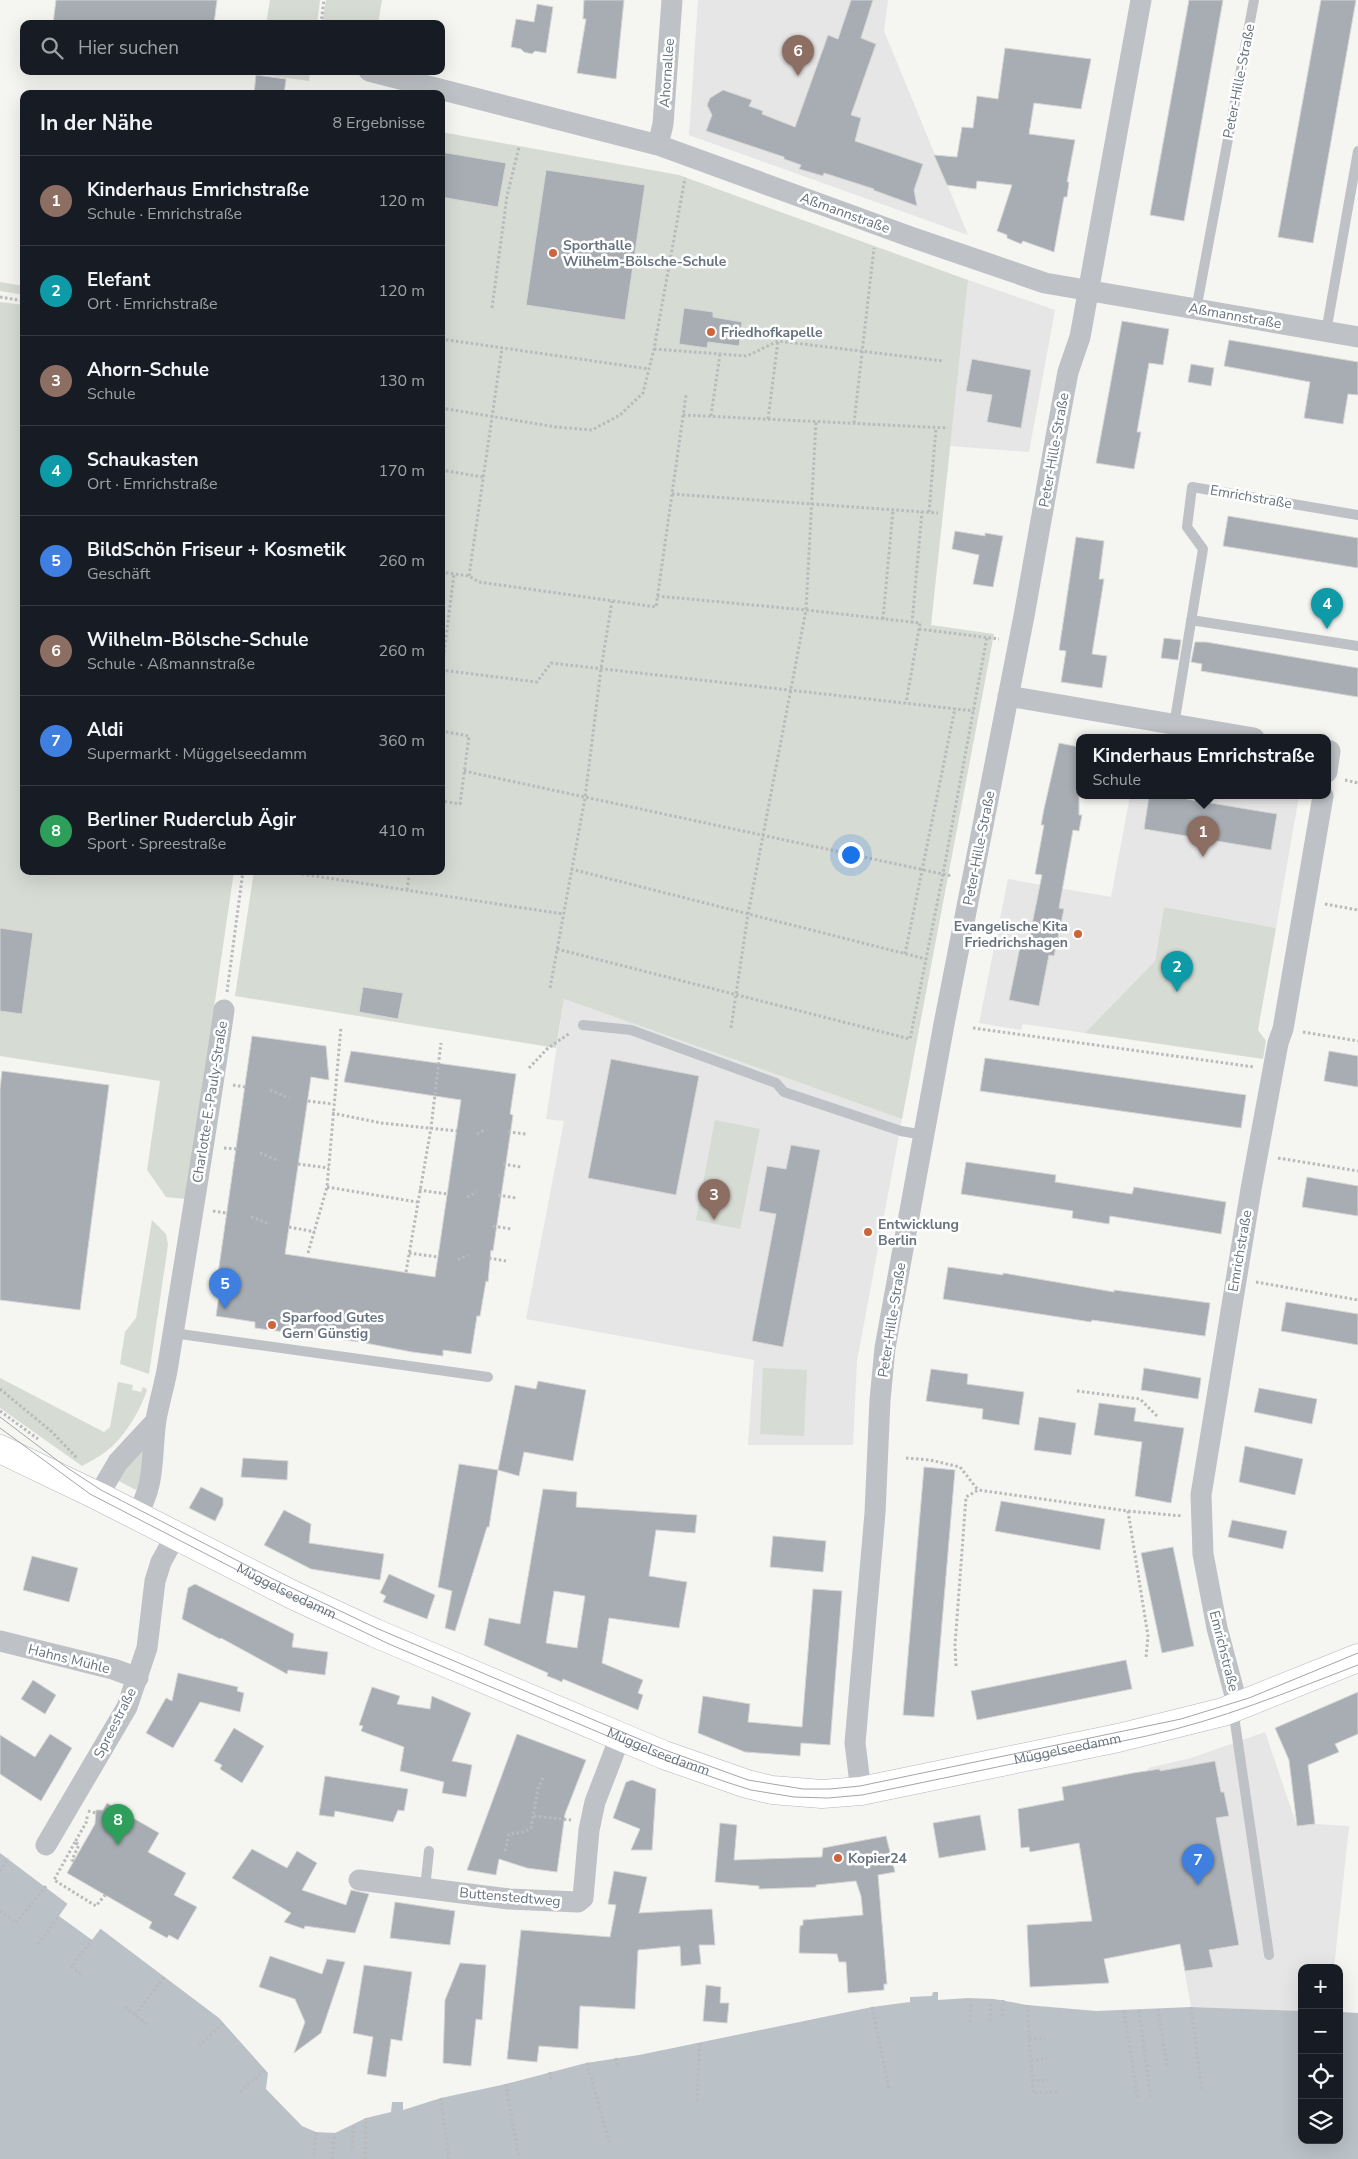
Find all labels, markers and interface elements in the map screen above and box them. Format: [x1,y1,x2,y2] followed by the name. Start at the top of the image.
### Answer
[20,20,445,75] search box
[1219,22,1259,140] street label: Peter-Hille-Straße
[38,34,66,62] icon: search
[78,35,179,61] text: Hier suchen
[782,35,814,76] pin: 6
[655,38,679,108] street label: Ahornallee
[40,109,153,137] text: In der Nähe
[332,112,425,134] text: 8 Ergebnisse
[87,177,309,203] text: Kinderhaus Emrichstraße
[798,188,892,238] street label: Aßmannstraße
[51,190,61,212] text: 1
[378,190,425,212] text: 120 m
[87,203,242,225] text: Schule · Emrichstraße
[563,236,727,271] place label: Sporthalle Wilhelm-Bölsche-Schule
[547,247,559,259] marker: Sporthalle Wilhelm-Bölsche-Schule
[87,267,150,293] text: Elefant
[51,280,61,302] text: 2
[378,280,425,302] text: 120 m
[87,293,218,315] text: Ort · Emrichstraße
[1187,298,1283,334] street label: Aßmannstraße
[721,323,823,342] place label: Friedhofkapelle
[705,326,717,338] marker: Friedhofkapelle
[87,357,209,383] text: Ahorn-Schule
[51,370,61,392] text: 3
[378,370,425,392] text: 130 m
[87,383,135,405] text: Schule
[1035,391,1073,509] street label: Peter-Hille-Straße
[87,447,199,473] text: Schaukasten
[51,460,61,482] text: 4
[378,460,425,482] text: 170 m
[87,473,218,495] text: Ort · Emrichstraße
[1209,480,1293,514] street label: Emrichstraße
[87,537,346,563] text: BildSchön Friseur + Kosmetik
[51,550,61,572] text: 5
[378,550,425,572] text: 260 m
[87,563,150,585] text: Geschäft
[1311,588,1343,629] pin: 4
[87,627,309,653] text: Wilhelm-Bölsche-Schule
[51,640,61,662] text: 6
[378,640,425,662] text: 260 m
[87,653,255,675] text: Schule · Aßmannstraße
[87,717,123,743] text: Aldi
[51,730,61,752] text: 7
[378,730,425,752] text: 360 m
[1076,734,1331,799] popup
[87,743,307,765] text: Supermarkt · Müggelseedamm
[1093,743,1314,769] text: Kinderhaus Emrichstraße
[1093,769,1141,791] text: Schule
[959,789,999,907] street label: Peter-Hille-Straße
[87,807,296,833] text: Berliner Ruderclub Ägir
[1187,816,1219,857] pin: 1
[51,820,61,842] text: 8
[378,820,425,842] text: 410 m
[87,833,226,855] text: Sport · Spreestraße
[838,842,864,868] your location
[954,917,1068,952] place label: Evangelische Kita Friedrichshagen
[1072,928,1084,940] marker: Evangelische Kita Friedrichshagen
[1161,951,1193,992] pin: 2
[188,1020,232,1184] street label: Charlotte-E.-Pauly-Straße
[698,1179,730,1220] pin: 3
[1223,1209,1257,1293] street label: Emrichstraße
[878,1215,959,1250] place label: Entwicklung Berlin
[862,1226,874,1238] marker: Entwicklung Berlin
[874,1261,910,1379] street label: Peter-Hille-Straße
[209,1268,241,1309] pin: 5
[282,1308,384,1343] place label: Sparfood Gutes Gern Günstig
[266,1319,278,1331] marker: Sparfood Gutes Gern Günstig
[234,1559,340,1623] street label: Müggelseedamm
[1205,1609,1243,1693] street label: Emrichstraße
[26,1640,112,1678] street label: Hahns Mühle
[89,1685,141,1761] street label: Spreestraße
[604,1723,712,1780] street label: Müggelseedamm
[1012,1728,1123,1769] street label: Müggelseedamm
[102,1804,134,1845] pin: 8
[1182,1844,1214,1885] pin: 7
[848,1849,908,1868] place label: Kopier24
[832,1852,844,1864] marker: Kopier24
[459,1883,561,1911] street label: Buttenstedtweg
[1298,1964,1343,2144] map controls
[1298,1964,1343,2009] button: +
[1298,2009,1343,2054] button: −
[1298,2054,1343,2099] button: locate
[1298,2099,1343,2144] button: layers

